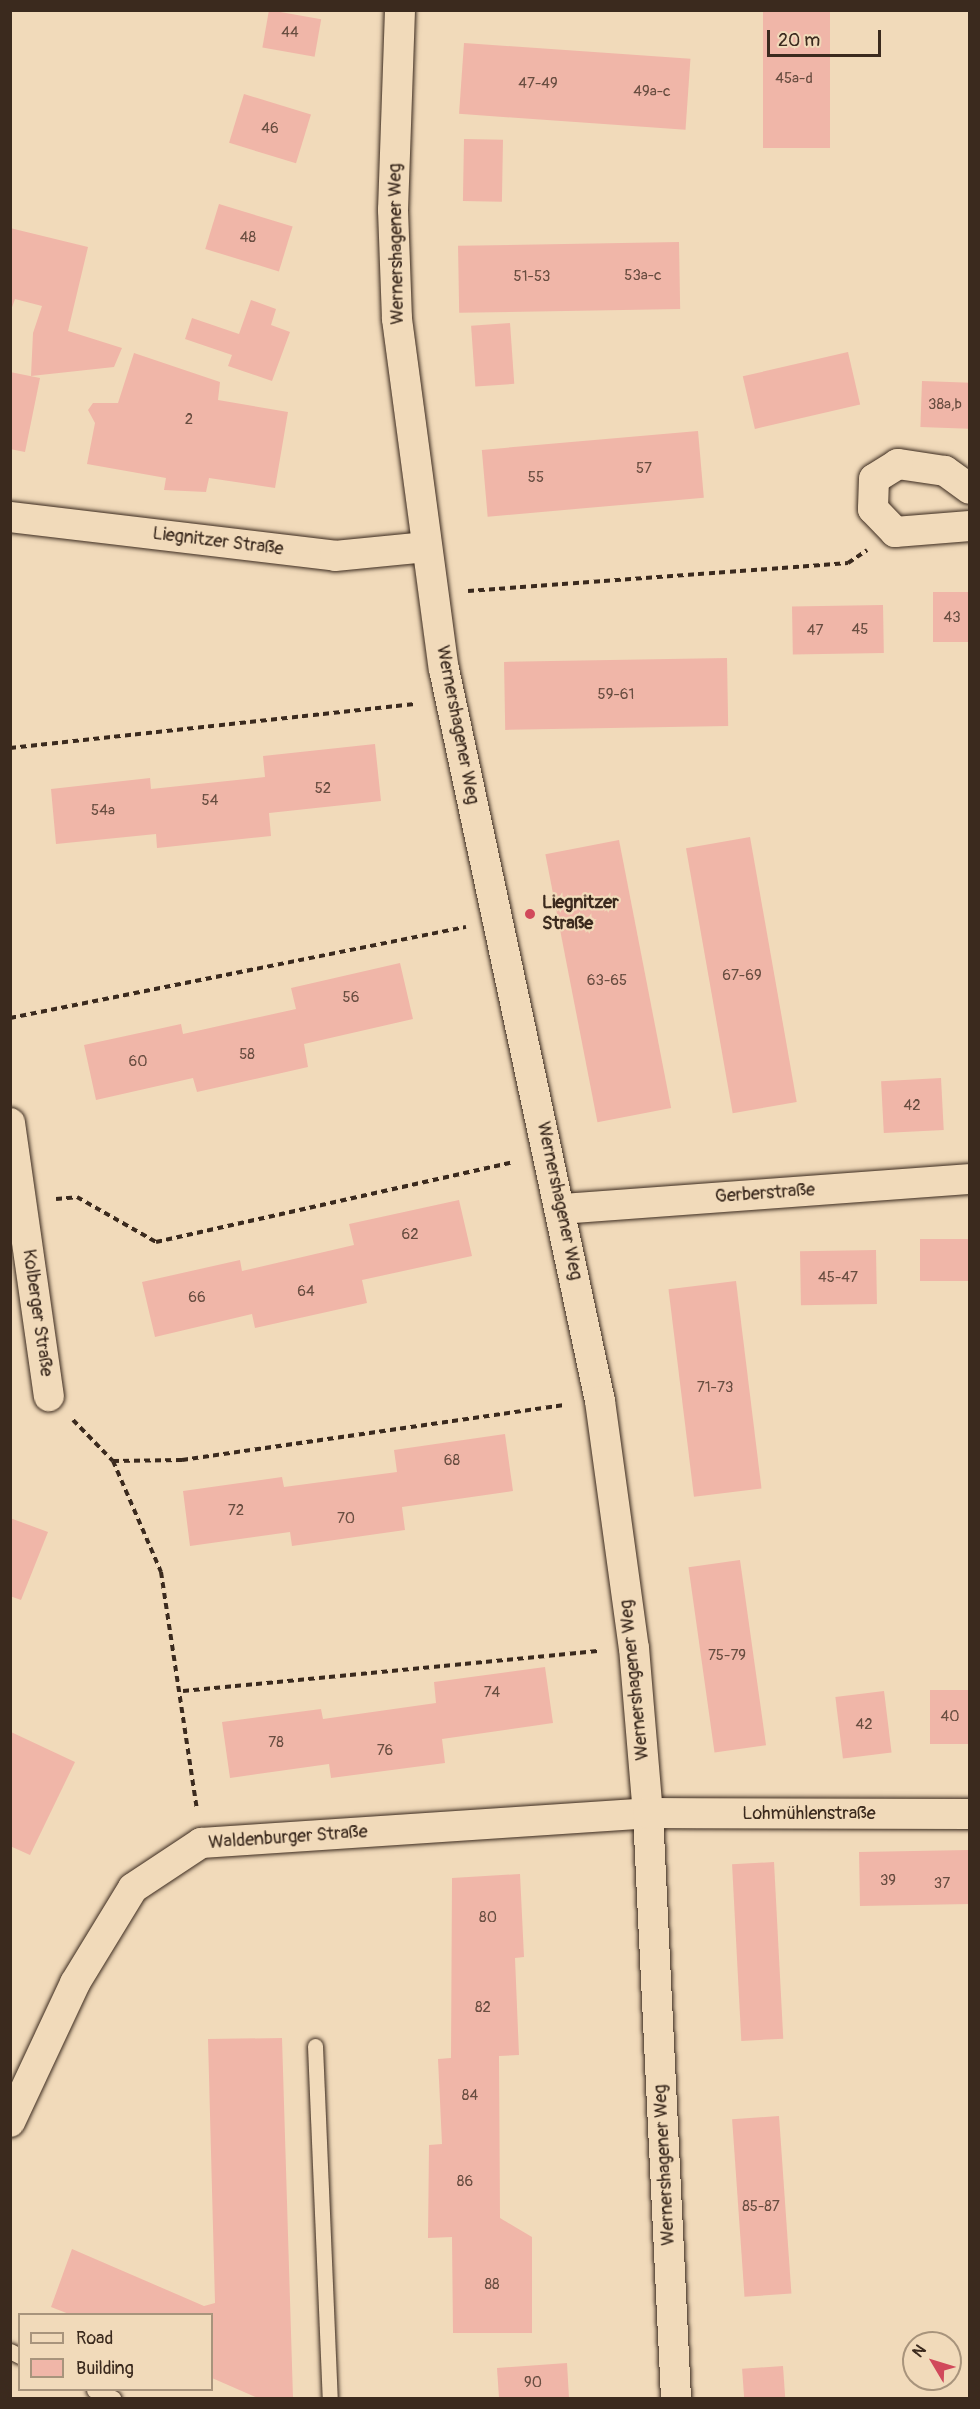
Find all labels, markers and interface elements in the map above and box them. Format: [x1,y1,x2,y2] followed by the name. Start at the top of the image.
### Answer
[770,18,884,56] scale bar
[281,24,299,42] house number: 44
[778,29,820,52] text: 20 m
[775,70,813,88] house number: 45a-d
[518,75,558,93] house number: 47-49
[633,83,671,101] house number: 49a-c
[261,120,279,138] house number: 46
[385,163,409,325] street label: Wernershagener Weg
[240,229,256,247] house number: 48
[624,267,662,285] house number: 53a-c
[514,268,550,286] house number: 51-53
[928,396,962,414] house number: 38a,b
[185,411,193,429] house number: 2
[636,460,652,478] house number: 57
[528,469,544,487] house number: 55
[151,523,285,561] street label: Liegnitzer Straße
[943,609,961,627] house number: 43
[852,621,868,639] house number: 45
[807,622,823,640] house number: 47
[431,644,483,806] street label: Wernershagener Weg
[598,686,634,704] house number: 59-61
[315,780,331,798] house number: 52
[202,792,218,810] house number: 54
[91,802,115,820] house number: 54a
[542,893,619,936] place label: Liegnitzer Straße
[523,907,537,921] marker: Liegnitzer Straße
[722,967,762,985] house number: 67-69
[587,972,627,990] house number: 63-65
[343,989,359,1007] house number: 56
[239,1046,255,1064] house number: 58
[129,1053,147,1071] house number: 60
[903,1097,921,1115] house number: 42
[532,1120,586,1282] street label: Wernershagener Weg
[714,1180,816,1208] street label: Gerberstraße
[401,1226,419,1244] house number: 62
[17,1248,57,1378] street label: Kolberger Straße
[818,1269,858,1287] house number: 45-47
[297,1283,315,1301] house number: 64
[188,1289,206,1307] house number: 66
[697,1379,733,1397] house number: 71-73
[444,1452,460,1470] house number: 68
[228,1502,244,1520] house number: 72
[337,1510,355,1528] house number: 70
[616,1599,654,1761] street label: Wernershagener Weg
[708,1647,746,1665] house number: 75-79
[484,1684,500,1702] house number: 74
[941,1708,959,1726] house number: 40
[855,1716,873,1734] house number: 42
[268,1734,284,1752] house number: 78
[377,1742,393,1760] house number: 76
[742,1803,876,1825] street label: Lohmühlenstraße
[208,1822,368,1854] street label: Waldenburger Straße
[880,1872,896,1890] house number: 39
[934,1875,950,1893] house number: 37
[479,1909,497,1927] house number: 80
[475,1999,491,2017] house number: 82
[650,2084,680,2246] street label: Wernershagener Weg
[462,2087,478,2105] house number: 84
[457,2173,473,2191] house number: 86
[742,2198,780,2216] house number: 85-87
[484,2276,500,2294] house number: 88
[18,2313,213,2391] legend
[76,2327,113,2350] text: Road
[902,2331,962,2391] north arrow
[908,2341,931,2362] text: N
[76,2357,134,2380] text: Building
[524,2374,542,2392] house number: 90

